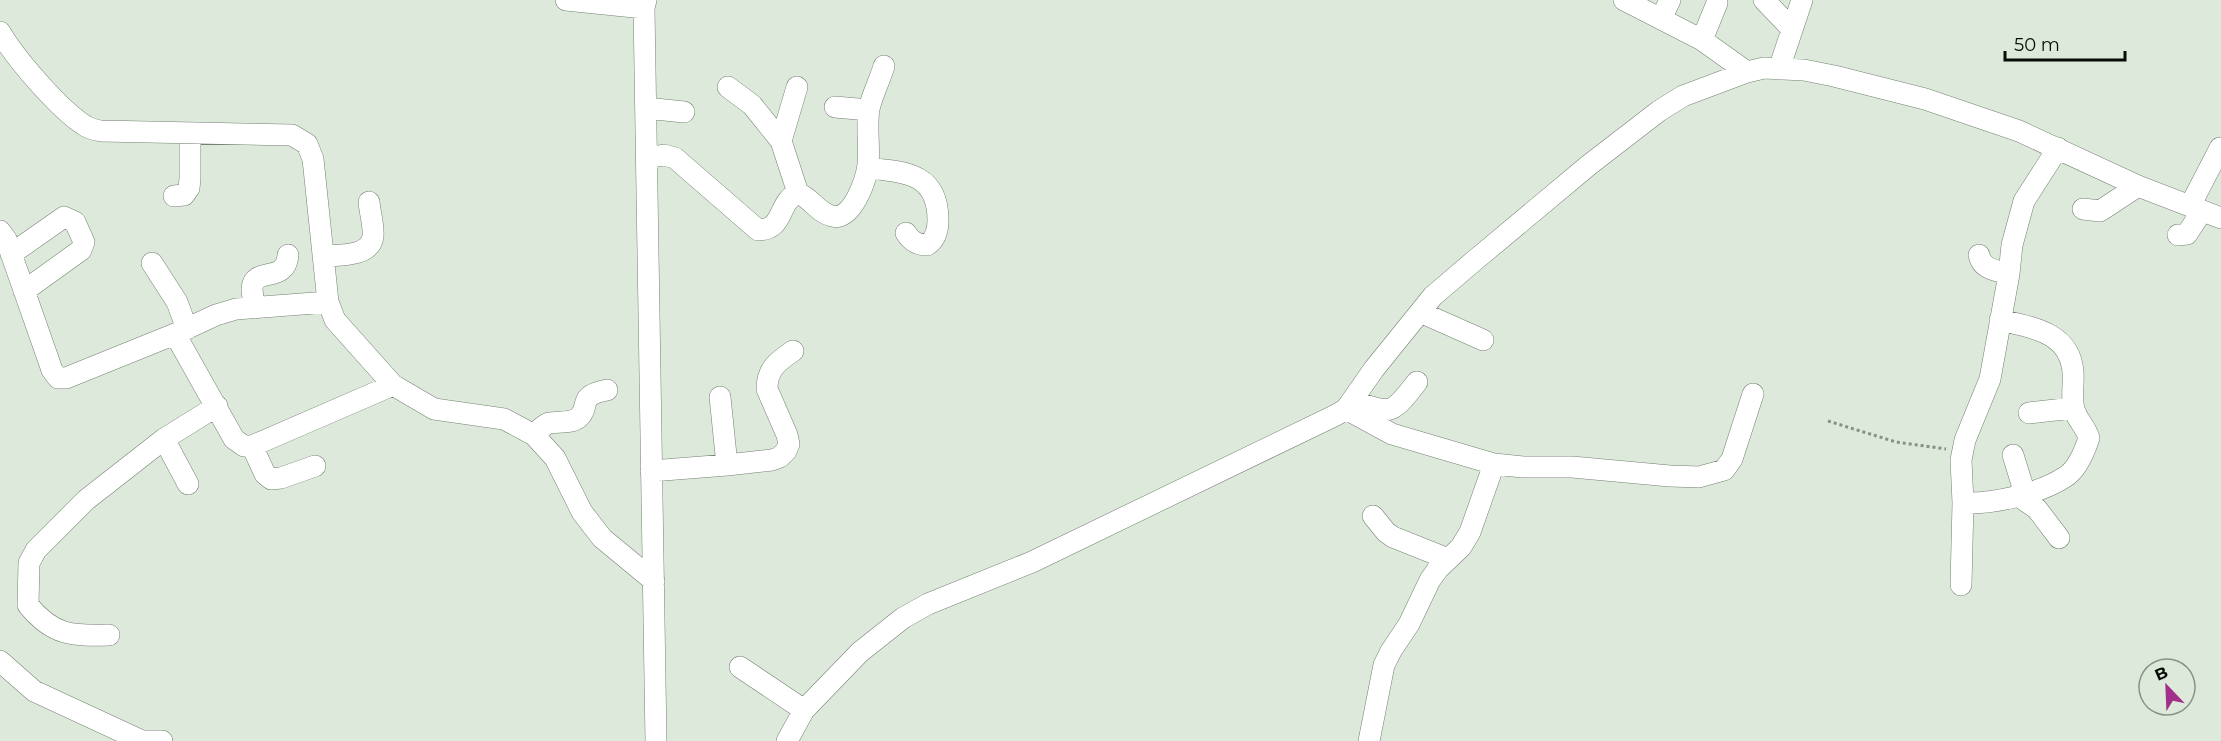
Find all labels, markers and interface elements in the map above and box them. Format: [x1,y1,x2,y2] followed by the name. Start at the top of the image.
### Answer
[2005,24,2125,62] scale bar
[2014,34,2060,56] text: 50 m
[2137,657,2197,717] north arrow
[2152,663,2171,685] text: B

